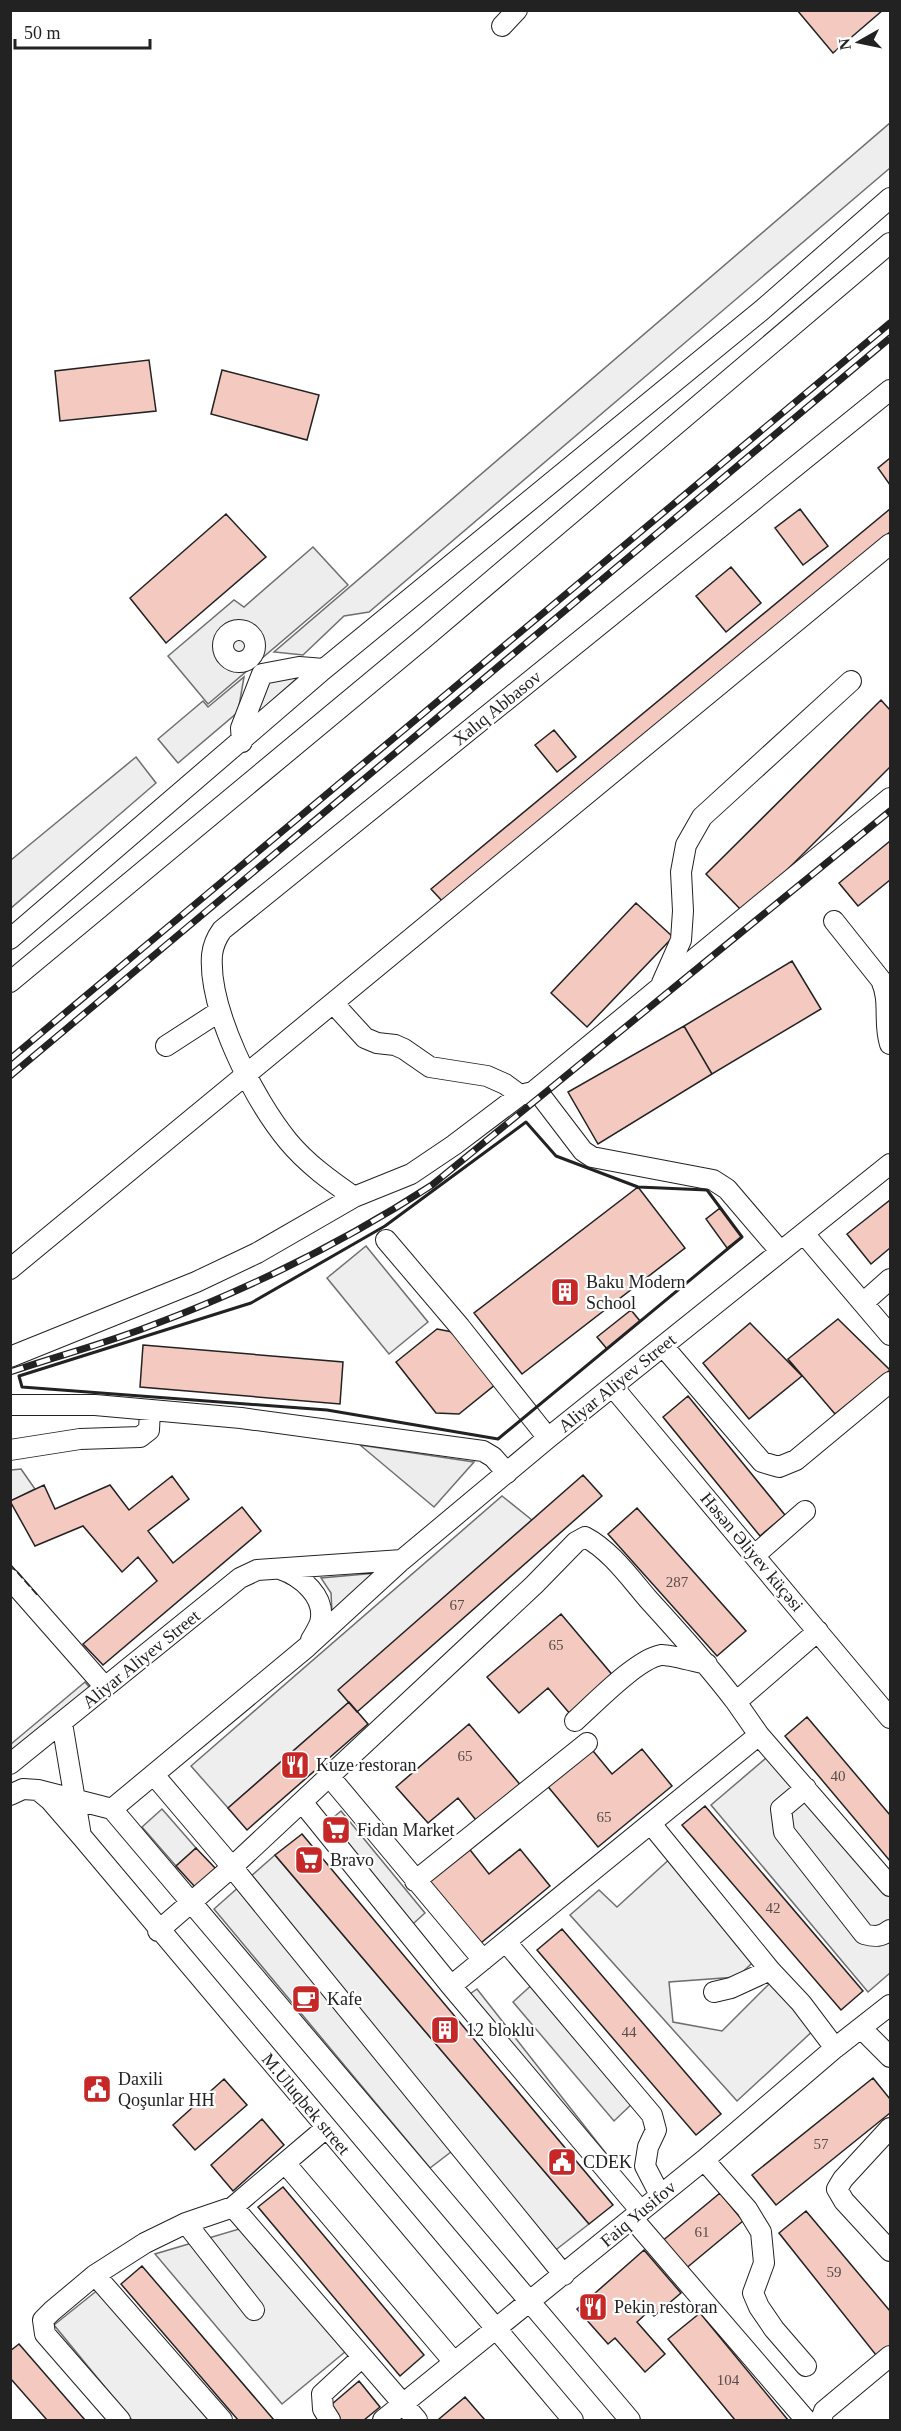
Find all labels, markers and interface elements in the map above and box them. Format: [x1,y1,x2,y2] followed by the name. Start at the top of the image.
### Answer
[15,12,150,50] scale bar
[829,12,889,72] north arrow
[24,23,61,43] text: 50 m
[835,37,854,51] text: N
[449,666,545,750] street label: Xalıq Abbasov
[586,1272,685,1313] place label: Baku Modern School
[549,1276,581,1308] building icon: Baku Modern School
[554,1330,680,1436] street label: Aliyar Aliyev Street
[696,1489,808,1615] street label: Həsən Əliyev küçəsi
[666,1574,689,1590] house number: 287
[450,1597,465,1613] house number: 67
[78,1606,204,1712] street label: Aliyar Aliyev Street
[549,1637,564,1653] house number: 65
[458,1748,473,1764] house number: 65
[279,1749,311,1781] restaurant icon: Kuze restoran
[316,1755,416,1775] place label: Kuze restoran
[831,1768,846,1784] house number: 40
[597,1809,612,1825] house number: 65
[320,1814,352,1846] supermarket icon: Fidan Market
[357,1820,454,1840] place label: Fidan Market
[293,1844,325,1876] supermarket icon: Bravo
[330,1850,374,1870] place label: Bravo
[766,1900,781,1916] house number: 42
[290,1983,322,2015] cafe icon: Kafe
[327,1989,362,2009] place label: Kafe
[429,2014,461,2046] building icon: 12 bloklu
[466,2020,535,2040] place label: 12 bloklu
[622,2024,637,2040] house number: 44
[258,2049,354,2159] street label: M.Uluqbek street
[118,2069,215,2110] place label: Daxili Qoşunlar HH
[81,2073,113,2105] public building icon: Daxili Qoşunlar HH
[814,2136,829,2152] house number: 57
[546,2146,578,2178] public building icon: CDEK
[583,2152,632,2172] place label: CDEK
[596,2177,680,2251] street label: Faiq Yusifov
[695,2224,710,2240] house number: 61
[827,2264,842,2280] house number: 59
[577,2291,609,2323] restaurant icon: Pekin restoran
[614,2297,717,2317] place label: Pekin restoran
[717,2372,740,2388] house number: 104

